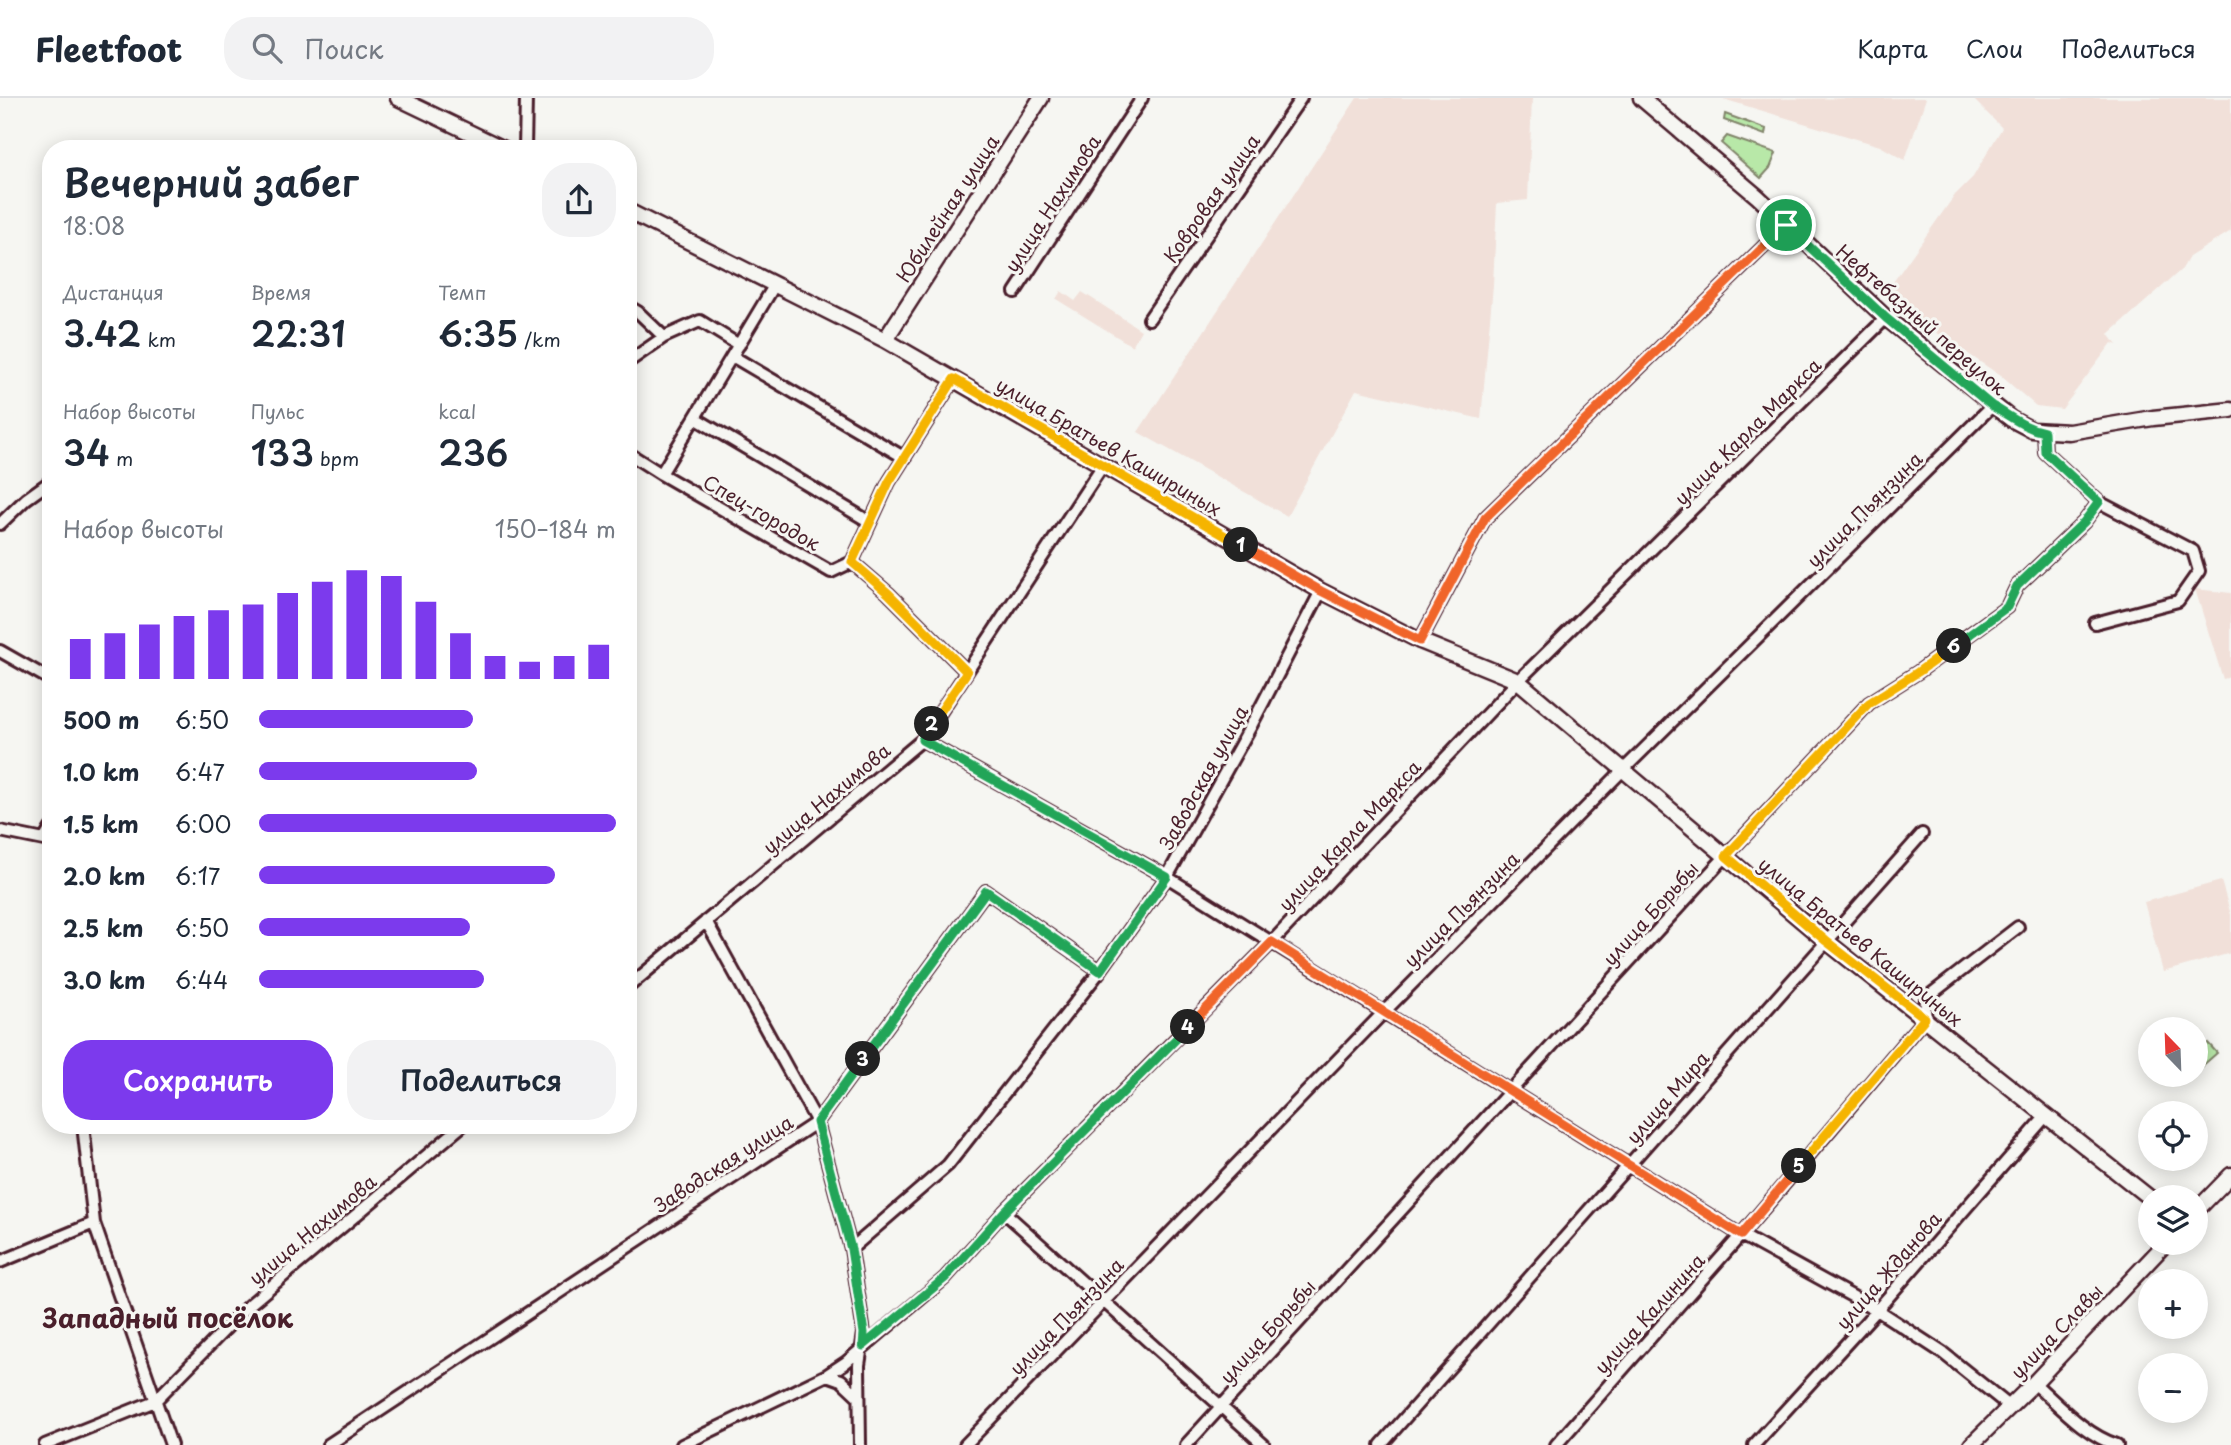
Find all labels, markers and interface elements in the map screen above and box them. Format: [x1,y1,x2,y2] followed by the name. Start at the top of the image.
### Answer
[224,17,714,80] search box
[35,23,182,73] text: Fleetfoot
[248,29,286,67] icon: search
[304,29,383,68] text: Поиск
[1857,30,1928,66] text: Карта
[1966,30,2023,66] text: Слои
[2061,30,2196,66] text: Поделиться
[1156,128,1266,268] street label: Ковровая улица
[889,129,1005,287] street label: Юбилейная улица
[997,129,1107,277] street label: улица Нахимова
[63,153,359,210] text: Вечерний забег
[542,163,616,237] button: share
[1756,195,1816,255] pin
[1767,206,1805,244] icon: arrive
[63,208,125,243] text: 18:08
[1831,237,2014,401] street label: Нефтебазный переулок
[63,278,164,306] text: Дистанция
[251,278,311,306] text: Время
[438,278,486,306] text: Темп
[63,306,141,359] text: 3.42
[251,306,346,359] text: 22:31
[438,306,518,359] text: 6:35
[141,325,176,353] text: km
[518,325,561,353] text: /km
[1667,351,1827,511] street label: улица Карла Маркса
[991,370,1227,522] street label: улица Братьев Кашириных
[63,397,196,425] text: Набор высоты
[251,397,304,425] text: Пульс
[438,397,476,425] text: kcal
[63,425,110,478] text: 34
[251,425,314,478] text: 133
[438,425,508,478] text: 236
[110,444,133,472] text: m
[314,444,359,472] text: bpm
[1800,445,1928,573] street label: улица Пьянзина
[698,467,826,557] street label: Спец-городок
[63,511,224,546] text: Набор высоты
[495,511,616,546] text: 150–184 m
[1224,528,1258,562] pin: 1
[1236,530,1245,558] text: 1
[1937,628,1972,664] pin: 6
[1947,631,1960,659] text: 6
[1152,700,1254,854] street label: Заводская улица
[63,702,140,737] text: 500 m
[175,702,229,737] text: 6:50
[914,706,950,742] pin: 2
[925,709,938,737] text: 2
[756,736,896,860] street label: улица Нахимова
[1271,753,1427,917] street label: улица Карла Маркса
[63,754,140,789] text: 1.0 km
[175,754,225,789] text: 6:47
[63,806,139,841] text: 1.5 km
[175,806,231,841] text: 6:00
[1397,845,1525,973] street label: улица Пьянзина
[1753,850,1969,1032] street label: улица Братьев Кашириных
[1596,855,1704,971] street label: улица Борьбы
[63,858,145,893] text: 2.0 km
[175,858,220,893] text: 6:17
[63,910,143,945] text: 2.5 km
[175,910,229,945] text: 6:50
[63,962,145,997] text: 3.0 km
[175,962,228,997] text: 6:44
[1170,1010,1206,1044] pin: 4
[1181,1012,1194,1040] text: 4
[2138,1017,2208,1087] north arrow
[2138,1017,2208,1423] map controls
[63,1040,333,1120] button: Сохранить
[347,1040,616,1120] button: Поделиться
[846,1042,880,1076] pin: 3
[856,1044,869,1072] text: 3
[1619,1045,1715,1149] street label: улица Мира
[2138,1101,2208,1171] button: locate
[648,1107,798,1219] street label: Заводская улица
[1782,1148,1816,1184] pin: 5
[1792,1151,1805,1179] text: 5
[242,1167,382,1291] street label: улица Нахимова
[2138,1185,2208,1255] button: layers
[1829,1205,1947,1335] street label: улица Жданова
[1587,1247,1711,1379] street label: улица Калинина
[1003,1251,1130,1381] street label: улица Пьянзина
[2138,1269,2208,1339] button: +
[1213,1273,1321,1389] street label: улица Борьбы
[2003,1277,2109,1385] street label: улица Славы
[42,1298,294,1337] district label: Западный посёлок
[2138,1353,2208,1423] button: −

